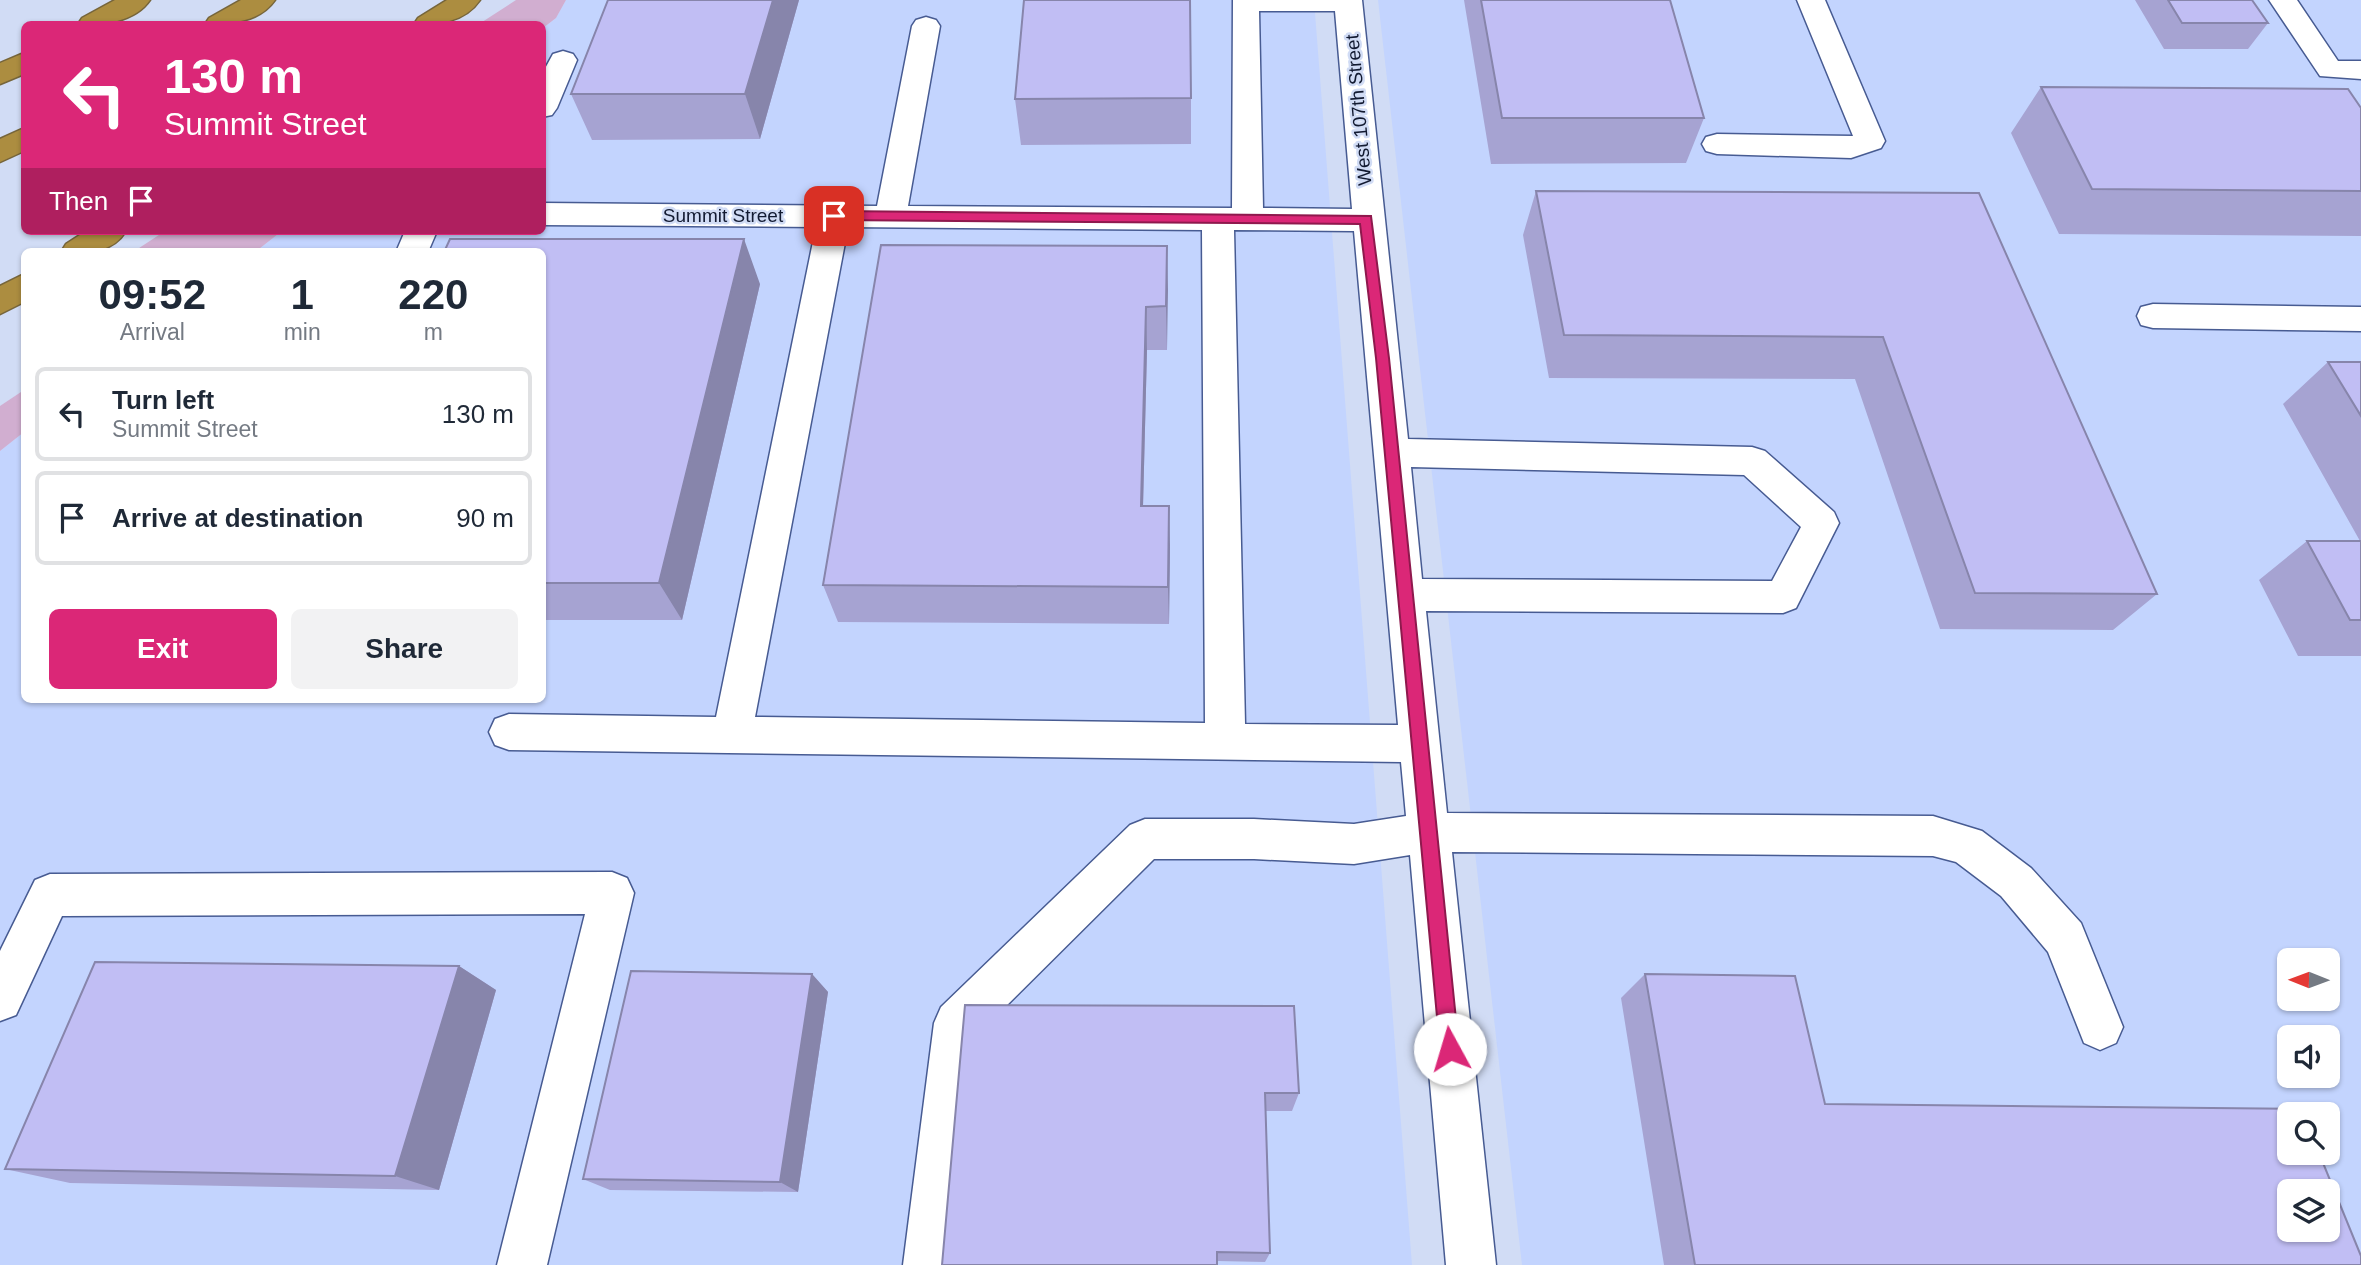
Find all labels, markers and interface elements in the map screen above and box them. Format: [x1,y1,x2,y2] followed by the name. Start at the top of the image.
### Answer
[1341,33,1376,186] street label: West 107th Street
[49,49,140,140] icon: left
[164,49,303,103] text: 130 m
[164,106,367,142] text: Summit Street
[122,182,160,220] icon: arrive
[49,186,108,216] text: Then
[804,186,864,246] pin
[815,197,853,235] icon: arrive
[663,205,784,226] street label: Summit Street
[99,271,206,318] text: 09:52
[290,271,314,318] text: 1
[398,271,468,318] text: 220
[120,319,185,345] text: Arrival
[284,319,321,345] text: min
[424,319,443,345] text: m
[112,385,214,415] text: Turn left
[53,395,91,433] icon: left
[442,399,514,429] text: 130 m
[112,416,258,442] text: Summit Street
[53,499,91,537] icon: arrive
[112,503,363,533] text: Arrive at destination
[456,503,514,533] text: 90 m
[49,609,277,689] button: Exit
[291,609,518,689] button: Share
[2277,948,2340,1012] north arrow
[2277,948,2340,1242] map controls
[1413,1012,1487,1086] position arrow
[2277,1025,2340,1088] button: sound
[2277,1102,2340,1165] button: search
[2277,1179,2340,1242] button: layers

